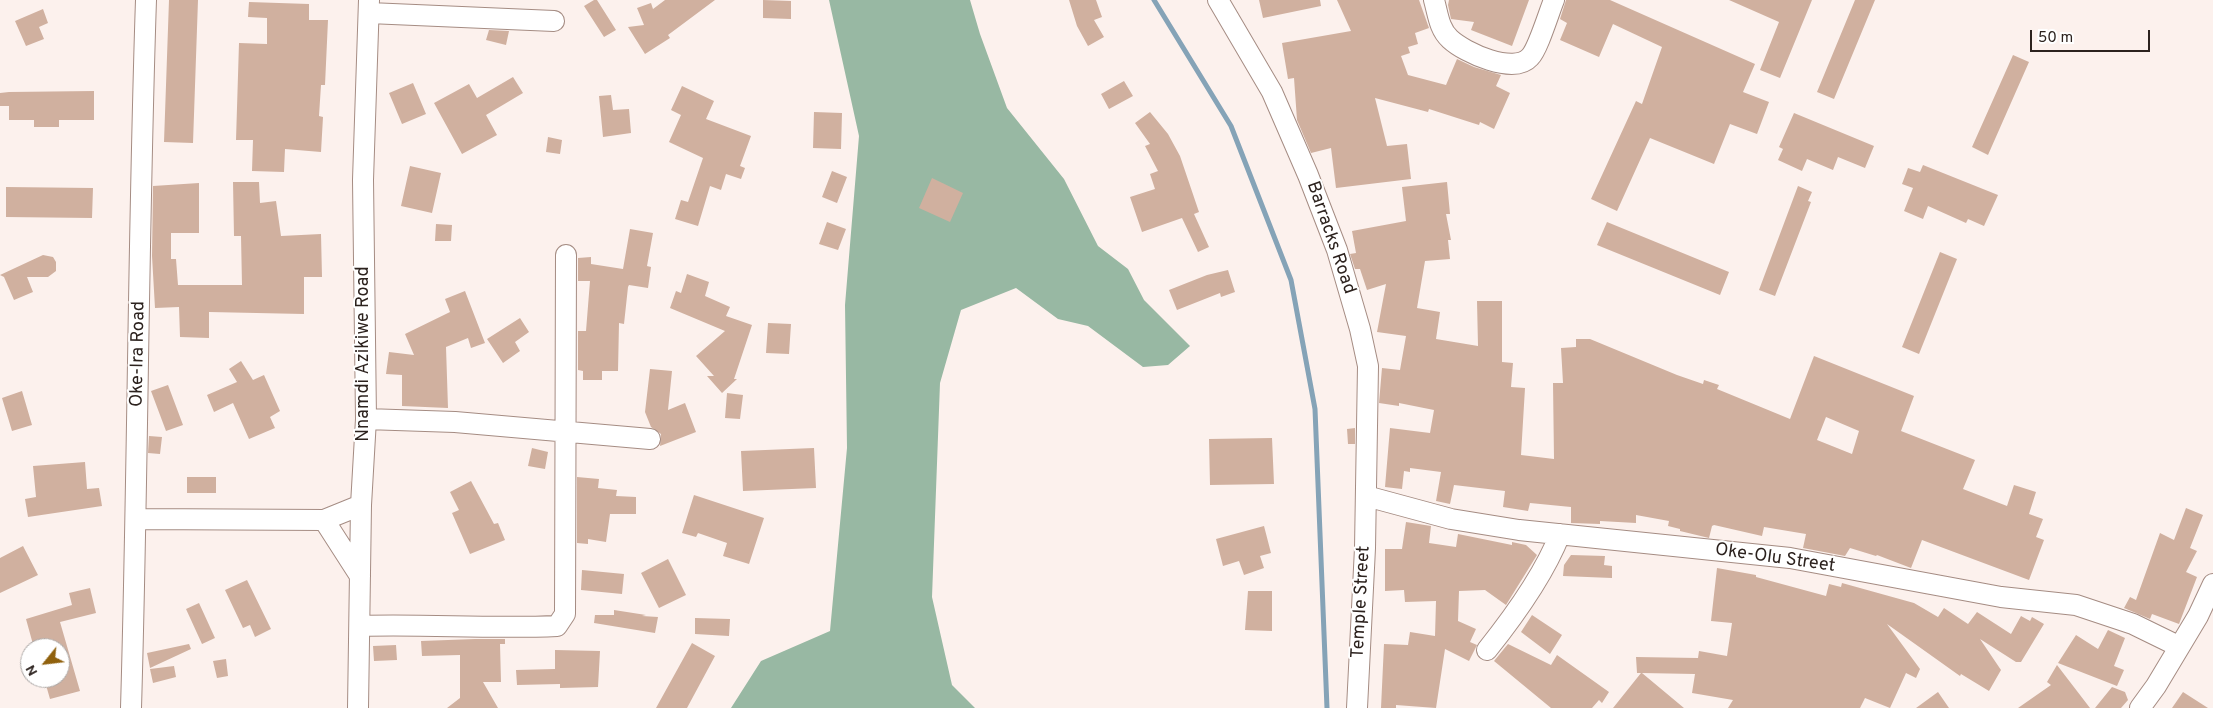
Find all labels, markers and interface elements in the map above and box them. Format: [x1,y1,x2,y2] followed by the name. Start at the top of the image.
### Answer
[2033,20,2153,52] scale bar
[2038,29,2073,48] text: 50 m
[1301,179,1359,297] street label: Barracks Road
[353,266,375,442] street label: Nnamdi Azikiwe Road
[127,301,151,407] street label: Oke-Ira Road
[1714,540,1836,578] street label: Oke-Olu Street
[1348,545,1376,659] street label: Temple Street
[20,638,70,688] north arrow
[22,662,42,679] text: N

